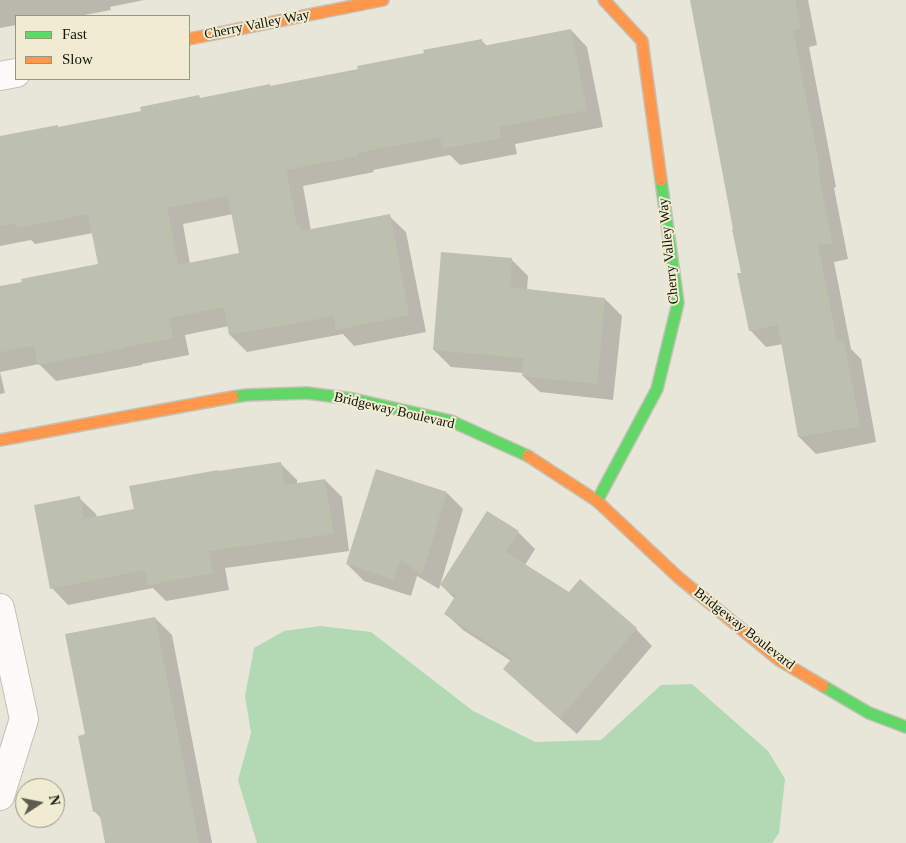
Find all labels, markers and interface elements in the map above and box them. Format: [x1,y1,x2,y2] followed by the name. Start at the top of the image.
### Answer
[203,7,311,43] street label: Cherry Valley Way
[15,15,190,80] legend
[62,26,87,42] text: Fast
[62,51,93,67] text: Slow
[655,197,683,305] street label: Cherry Valley Way
[332,389,456,433] street label: Bridgeway Boulevard
[690,584,798,674] street label: Bridgeway Boulevard
[15,778,65,828] north arrow
[46,794,63,807] text: N

